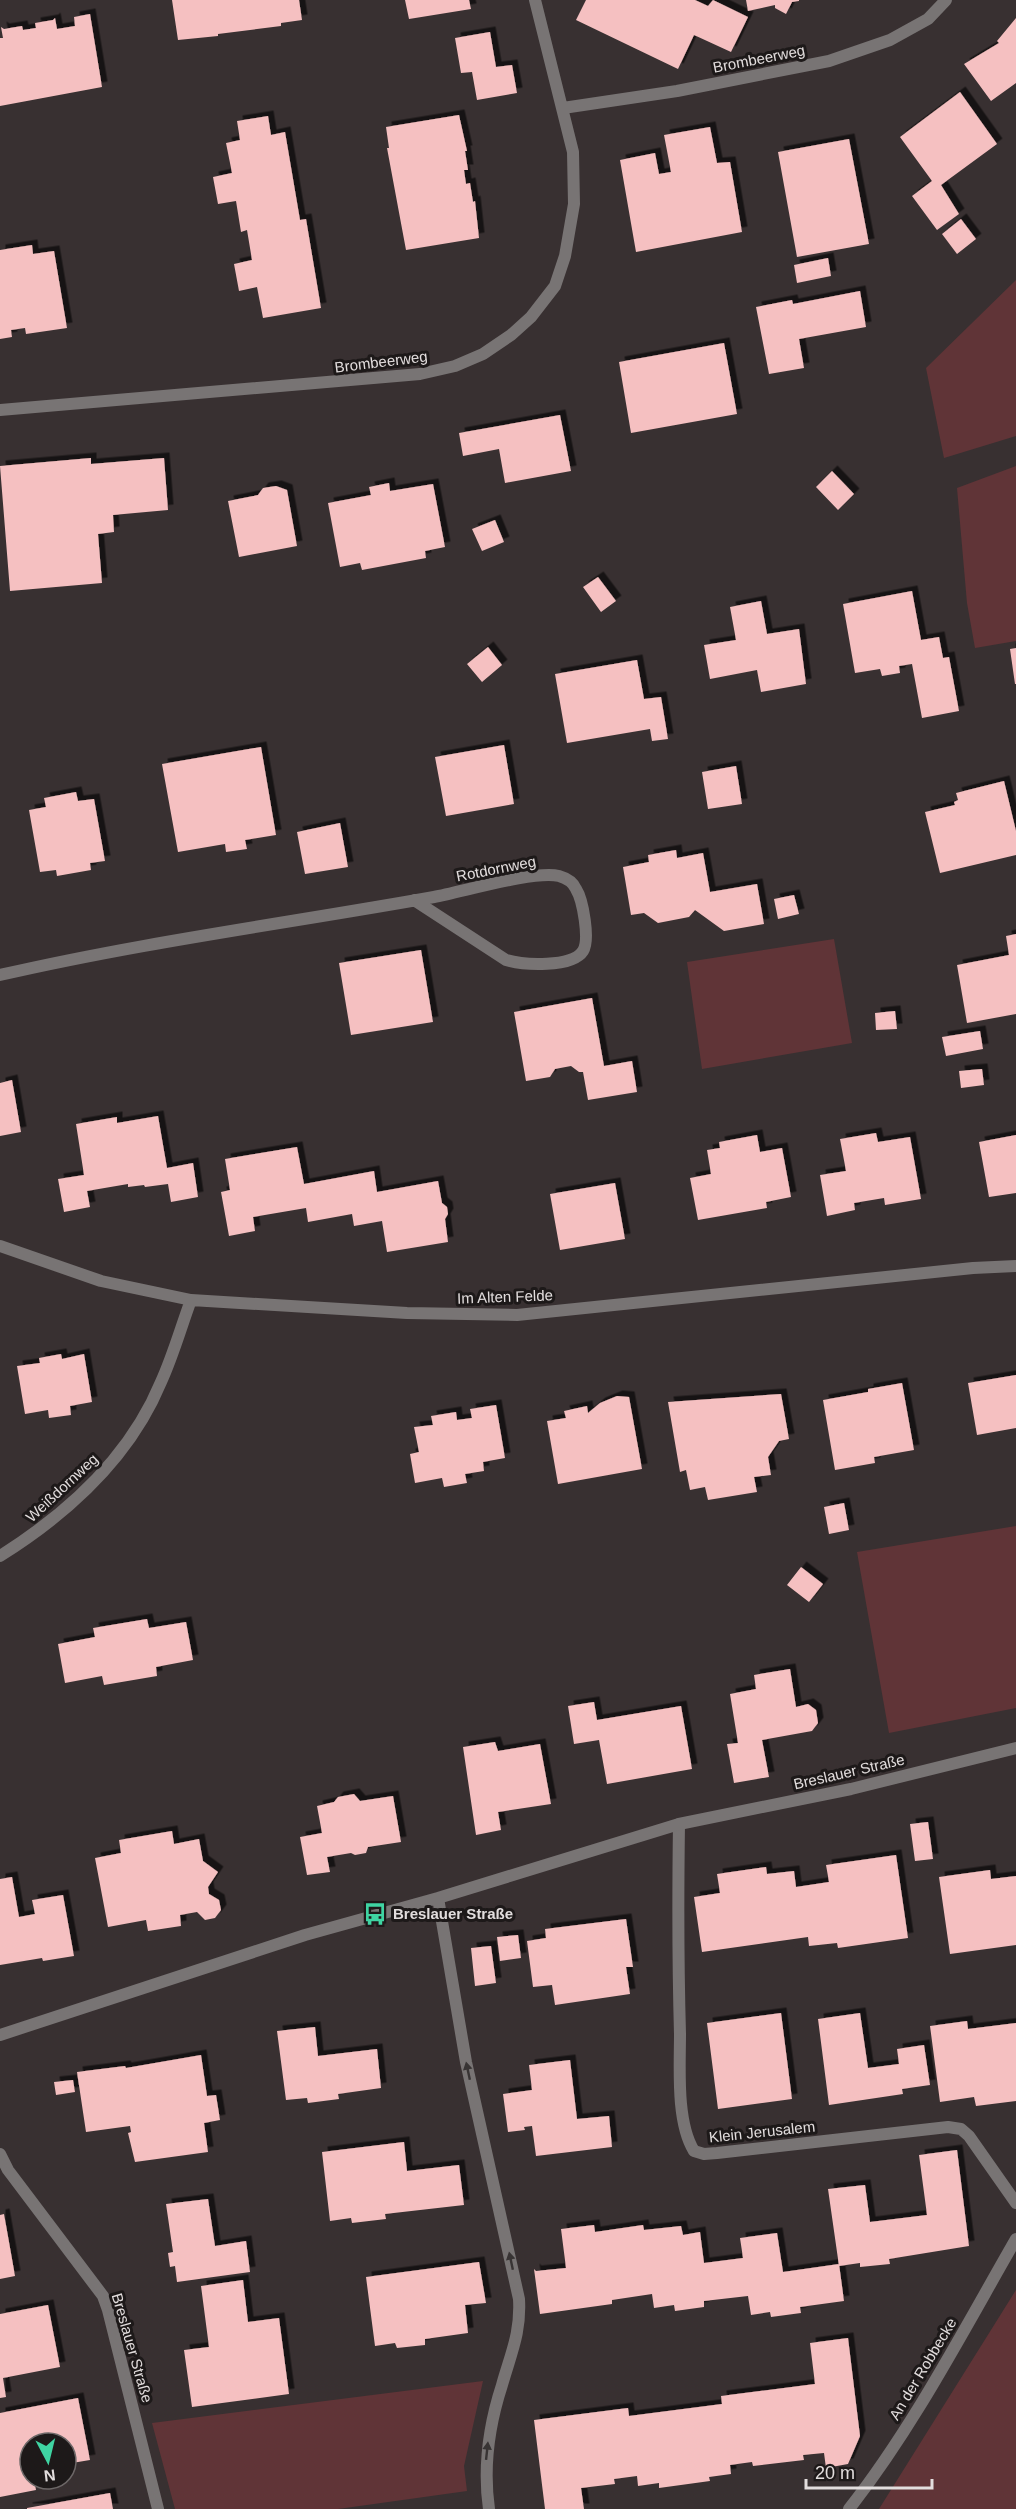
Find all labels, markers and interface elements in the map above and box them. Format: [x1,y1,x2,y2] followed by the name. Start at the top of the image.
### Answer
[711,41,806,76] street label: Brombeerweg
[334,347,428,376] street label: Brombeerweg
[455,852,537,885] street label: Rotdornweg
[457,1286,553,1307] street label: Im Alten Felde
[22,1450,101,1525] street label: Weißdornweg
[792,1750,906,1793] street label: Breslauer Straße
[362,1901,388,1927] bus stop icon: Breslauer Straße
[393,1905,513,1922] place label: Breslauer Straße
[463,2061,472,2080] one-way arrow
[708,2117,816,2146] street label: Klein Jerusalem
[505,2252,515,2270] one-way arrow
[109,2291,156,2405] street label: Breslauer Straße
[885,2315,960,2423] street label: An der Robbecke
[18,2431,78,2491] north arrow
[483,2441,492,2460] one-way arrow
[806,2452,932,2490] scale bar
[815,2463,855,2483] text: 20 m
[43,2466,57,2485] text: N

